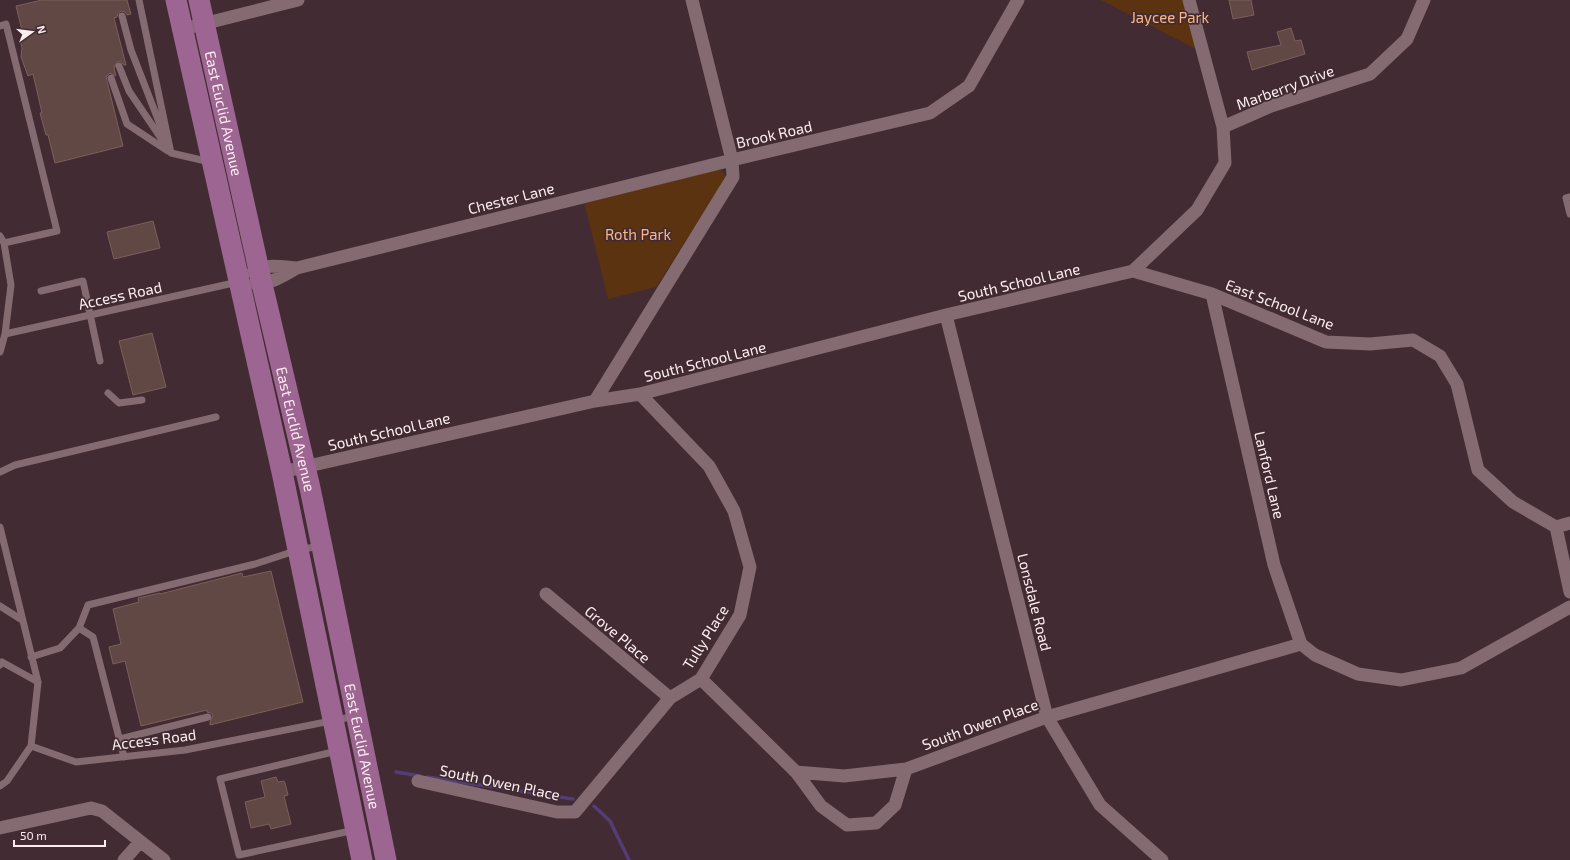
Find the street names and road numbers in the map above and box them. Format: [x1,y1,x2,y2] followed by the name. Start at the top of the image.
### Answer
[201,49,247,178] street label: East Euclid Avenue
[1234,61,1336,113] street label: Marberry Drive
[734,117,814,151] street label: Brook Road
[466,179,556,217] street label: Chester Lane
[956,259,1082,305] street label: South School Lane
[1223,275,1337,333] street label: East School Lane
[77,277,163,313] street label: Access Road
[642,337,768,385] street label: South School Lane
[273,365,320,493] street label: East Euclid Avenue
[326,408,452,454] street label: South School Lane
[1251,429,1289,521] street label: Lanford Lane
[1014,551,1056,653] street label: Lonsdale Road
[582,601,654,667] street label: Grove Place
[678,602,732,672] street label: Tully Place
[341,682,384,811] street label: East Euclid Avenue
[919,695,1041,753] street label: South Owen Place
[111,725,197,753] street label: Access Road
[438,760,562,804] street label: South Owen Place

